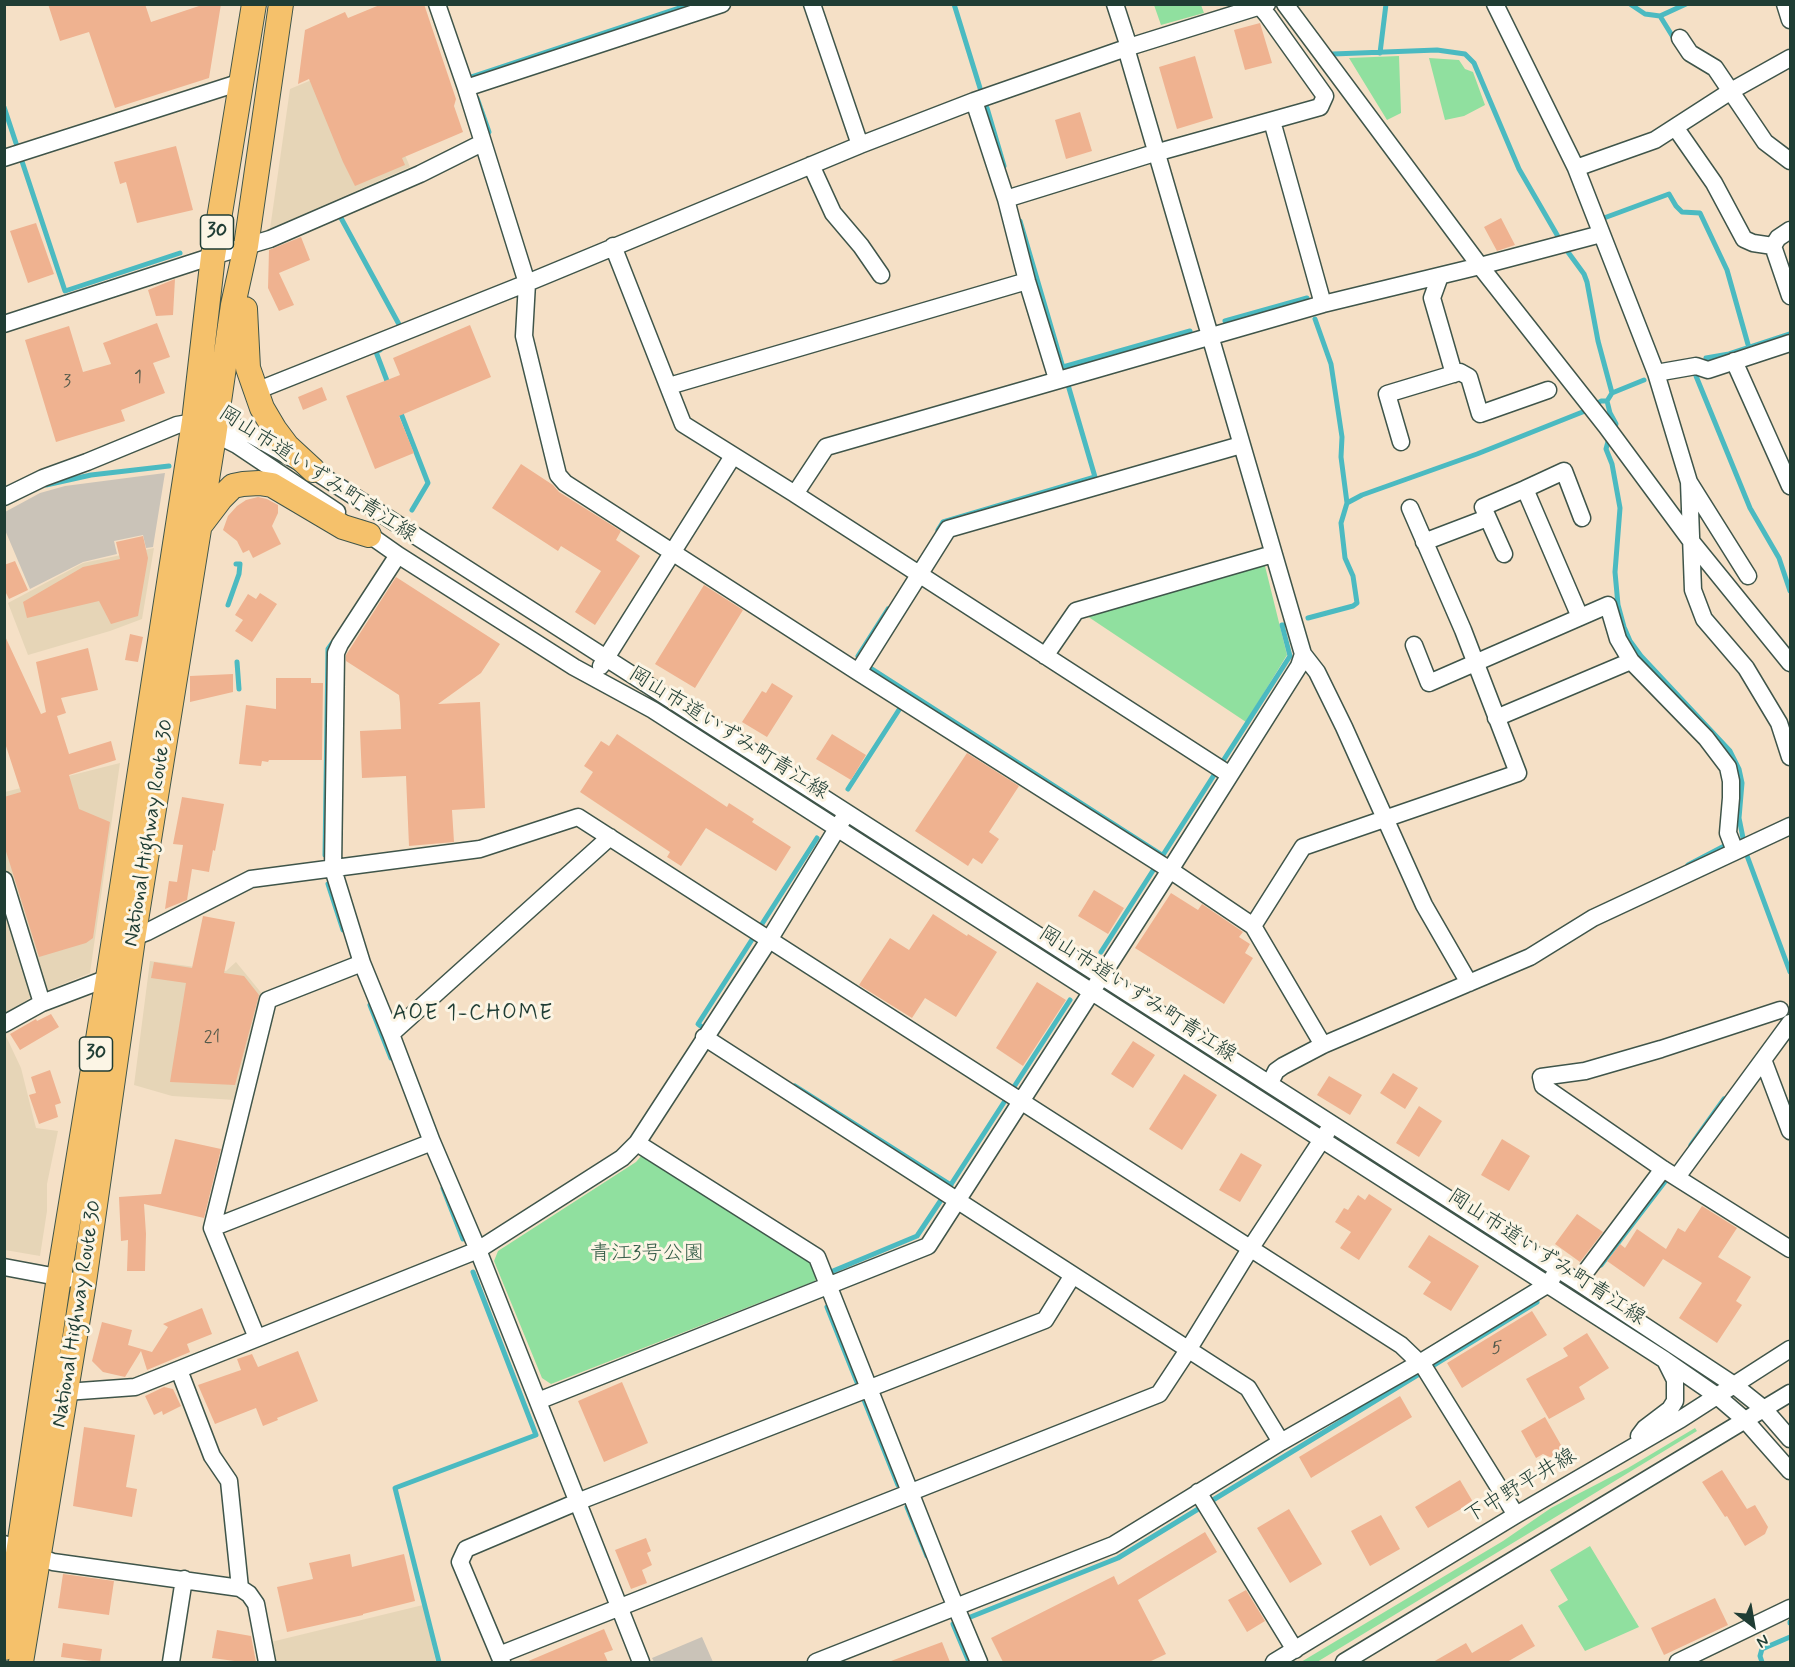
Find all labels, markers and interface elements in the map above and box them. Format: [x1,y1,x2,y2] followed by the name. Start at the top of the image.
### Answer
[200,215,234,249] road number: 30
[134,367,142,389] house number: 1
[63,371,71,393] house number: 3
[213,402,421,548] street label: 岡山市道いずみ町青江線
[623,662,833,806] street label: 岡山市道いずみ町青江線
[120,717,180,949] street label: National Highway Route 30
[1033,922,1241,1068] street label: 岡山市道いずみ町青江線
[393,1001,553,1027] district label: AOE 1-CHOME
[204,1027,220,1049] house number: 21
[80,1037,112,1071] road number: 30
[1442,1185,1650,1331] street label: 岡山市道いずみ町青江線
[48,1198,108,1430] street label: National Highway Route 30
[590,1242,704,1268] park label: 青江3号公園
[1492,1338,1502,1360] house number: 5
[1461,1444,1581,1530] street label: 下中野平井線
[1723,1595,1783,1655] north arrow
[1753,1629,1773,1653] text: N

